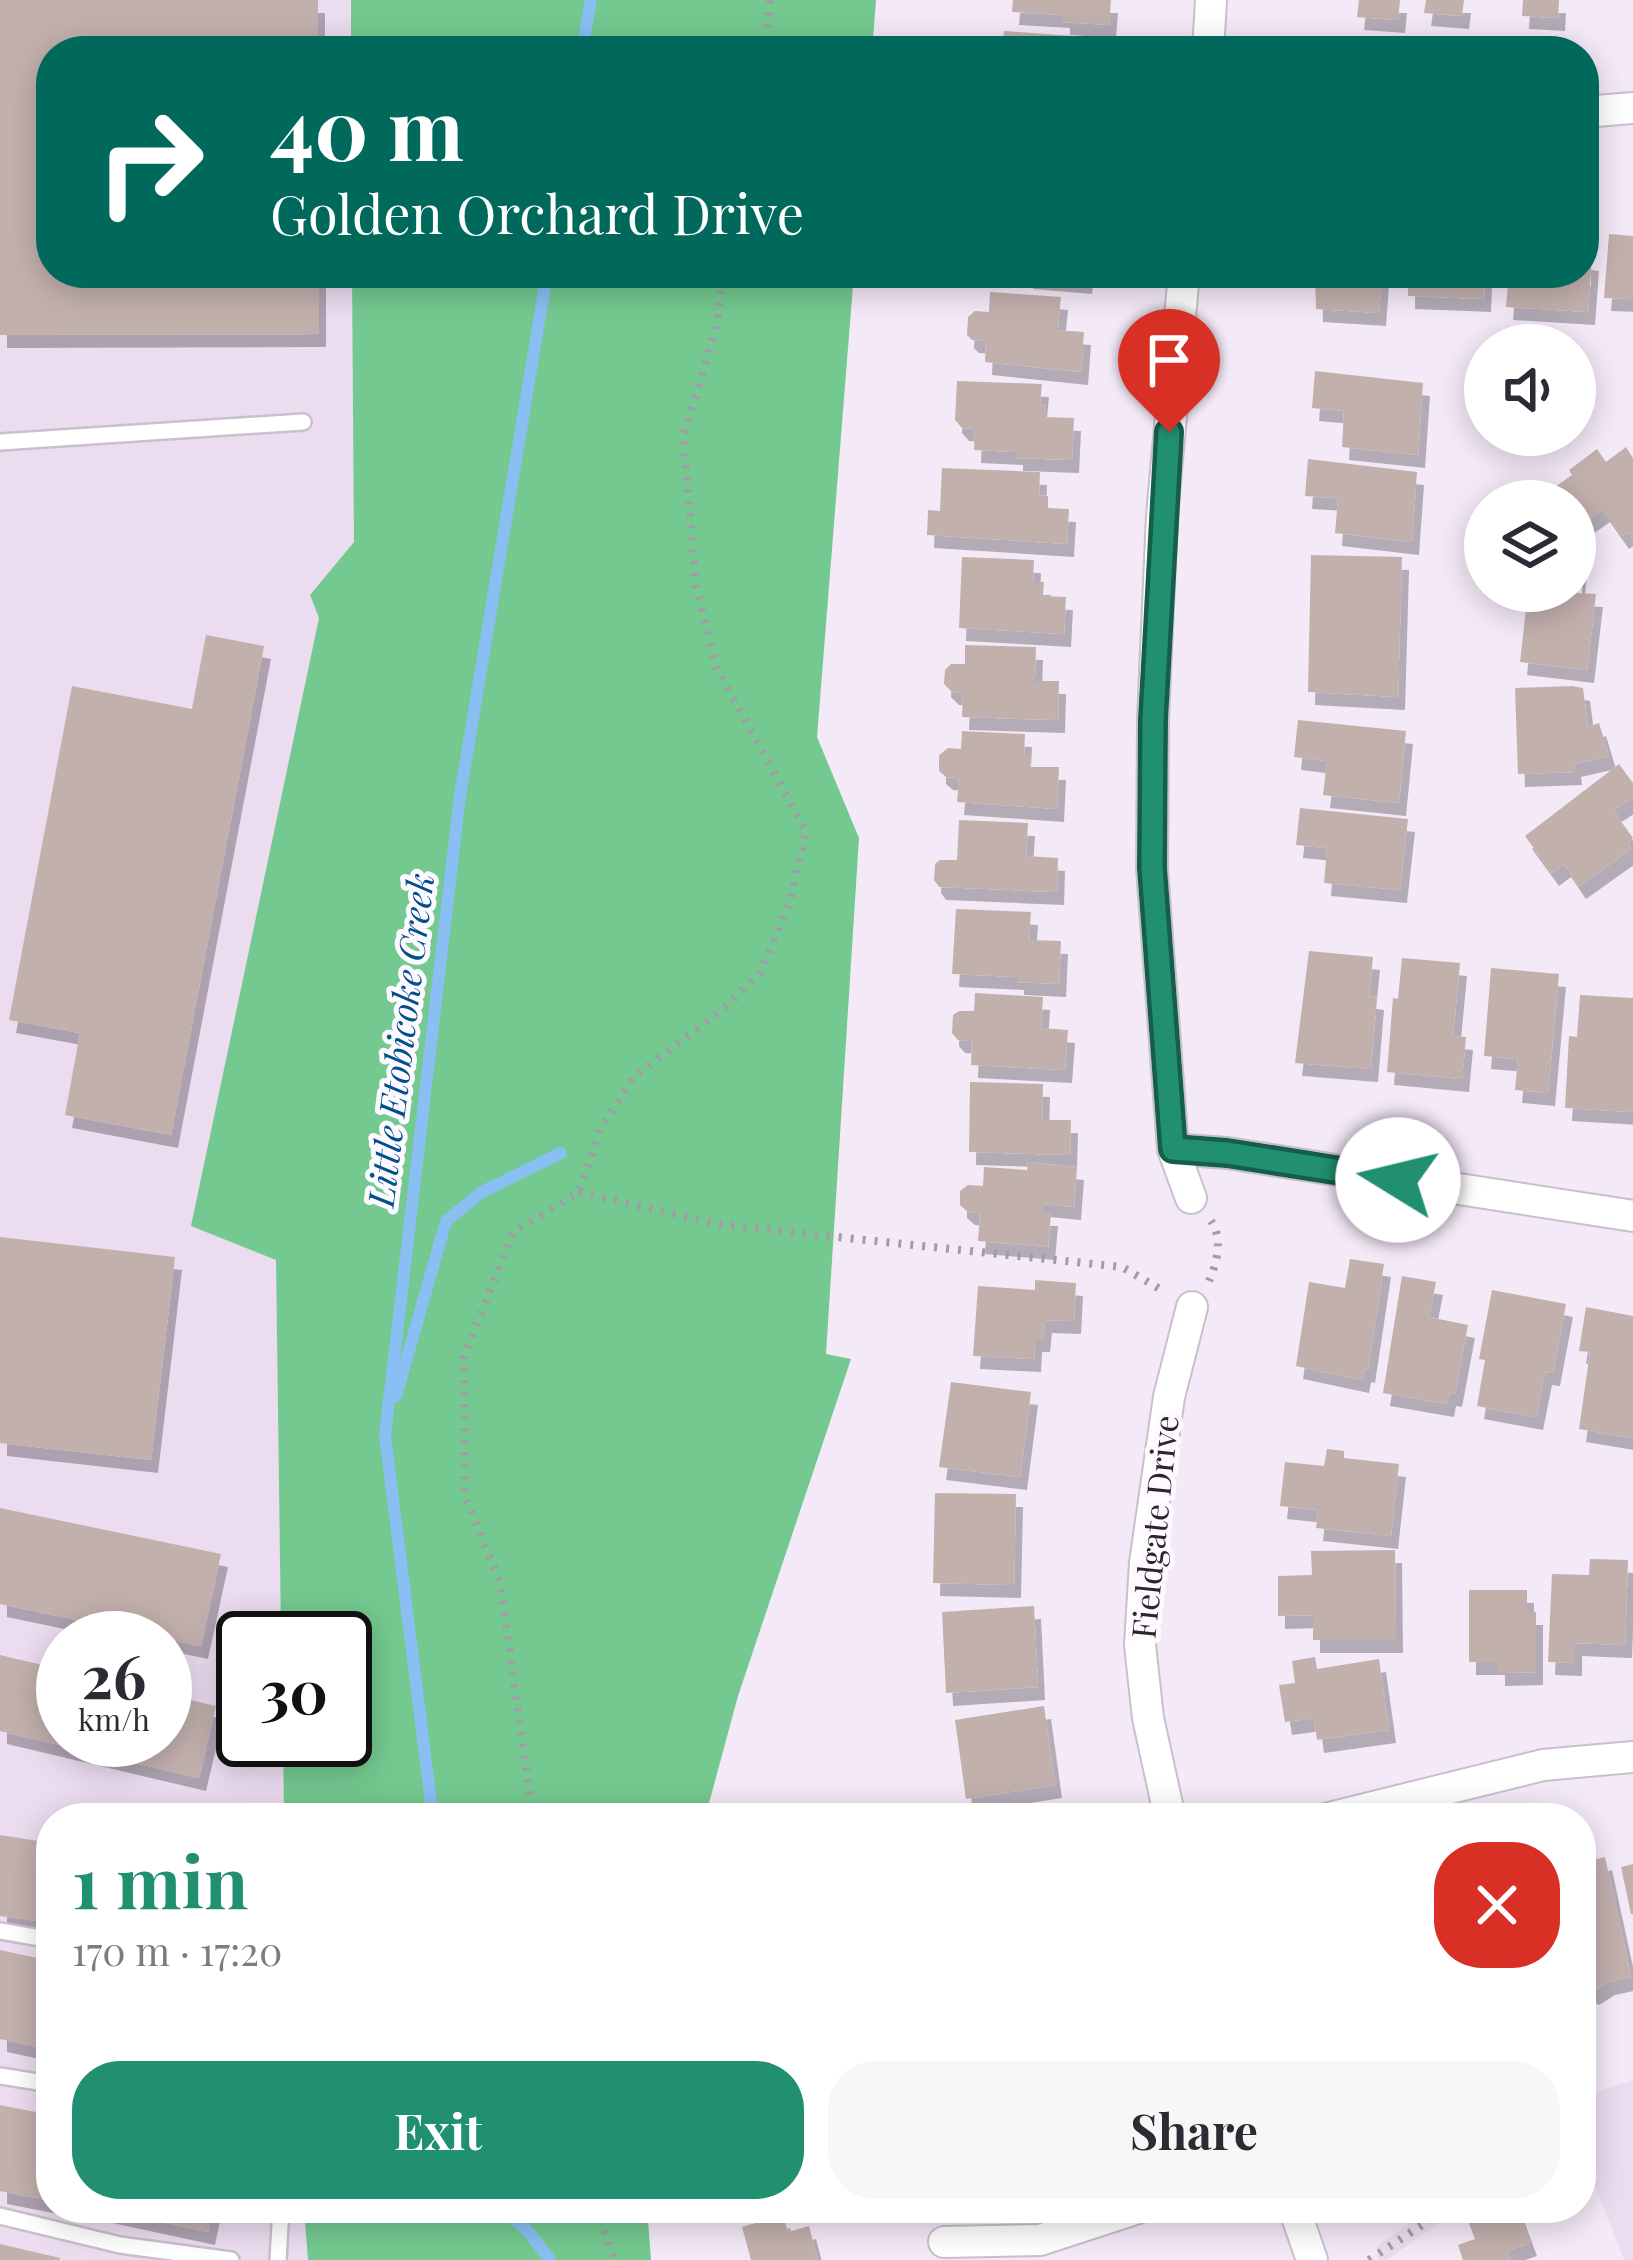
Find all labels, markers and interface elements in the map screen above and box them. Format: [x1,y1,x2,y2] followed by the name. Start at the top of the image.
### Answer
[270,70,464,182] text: 40 m
[72,84,228,240] icon: right
[270,177,804,249] text: Golden Orchard Drive
[1118,309,1220,432] pin
[1464,324,1596,612] map controls
[1464,324,1596,456] button: sound
[1136,327,1202,393] icon: arrive
[1464,480,1596,612] button: layers
[354,870,443,1211] water label: Little Etobicoke Creek
[1335,1117,1461,1243] position arrow
[1119,1413,1187,1641] street label: Fieldgate Drive
[216,1611,372,1767] speed limit sign: 30
[81,1634,147,1714] text: 26
[78,1699,150,1739] text: km/h
[72,1831,248,1927] text: 1 min
[1434,1842,1560,1968] button: close
[72,1924,282,1976] text: 170 m · 17:20
[72,2061,804,2199] button: Exit
[828,2061,1560,2199] button: Share

